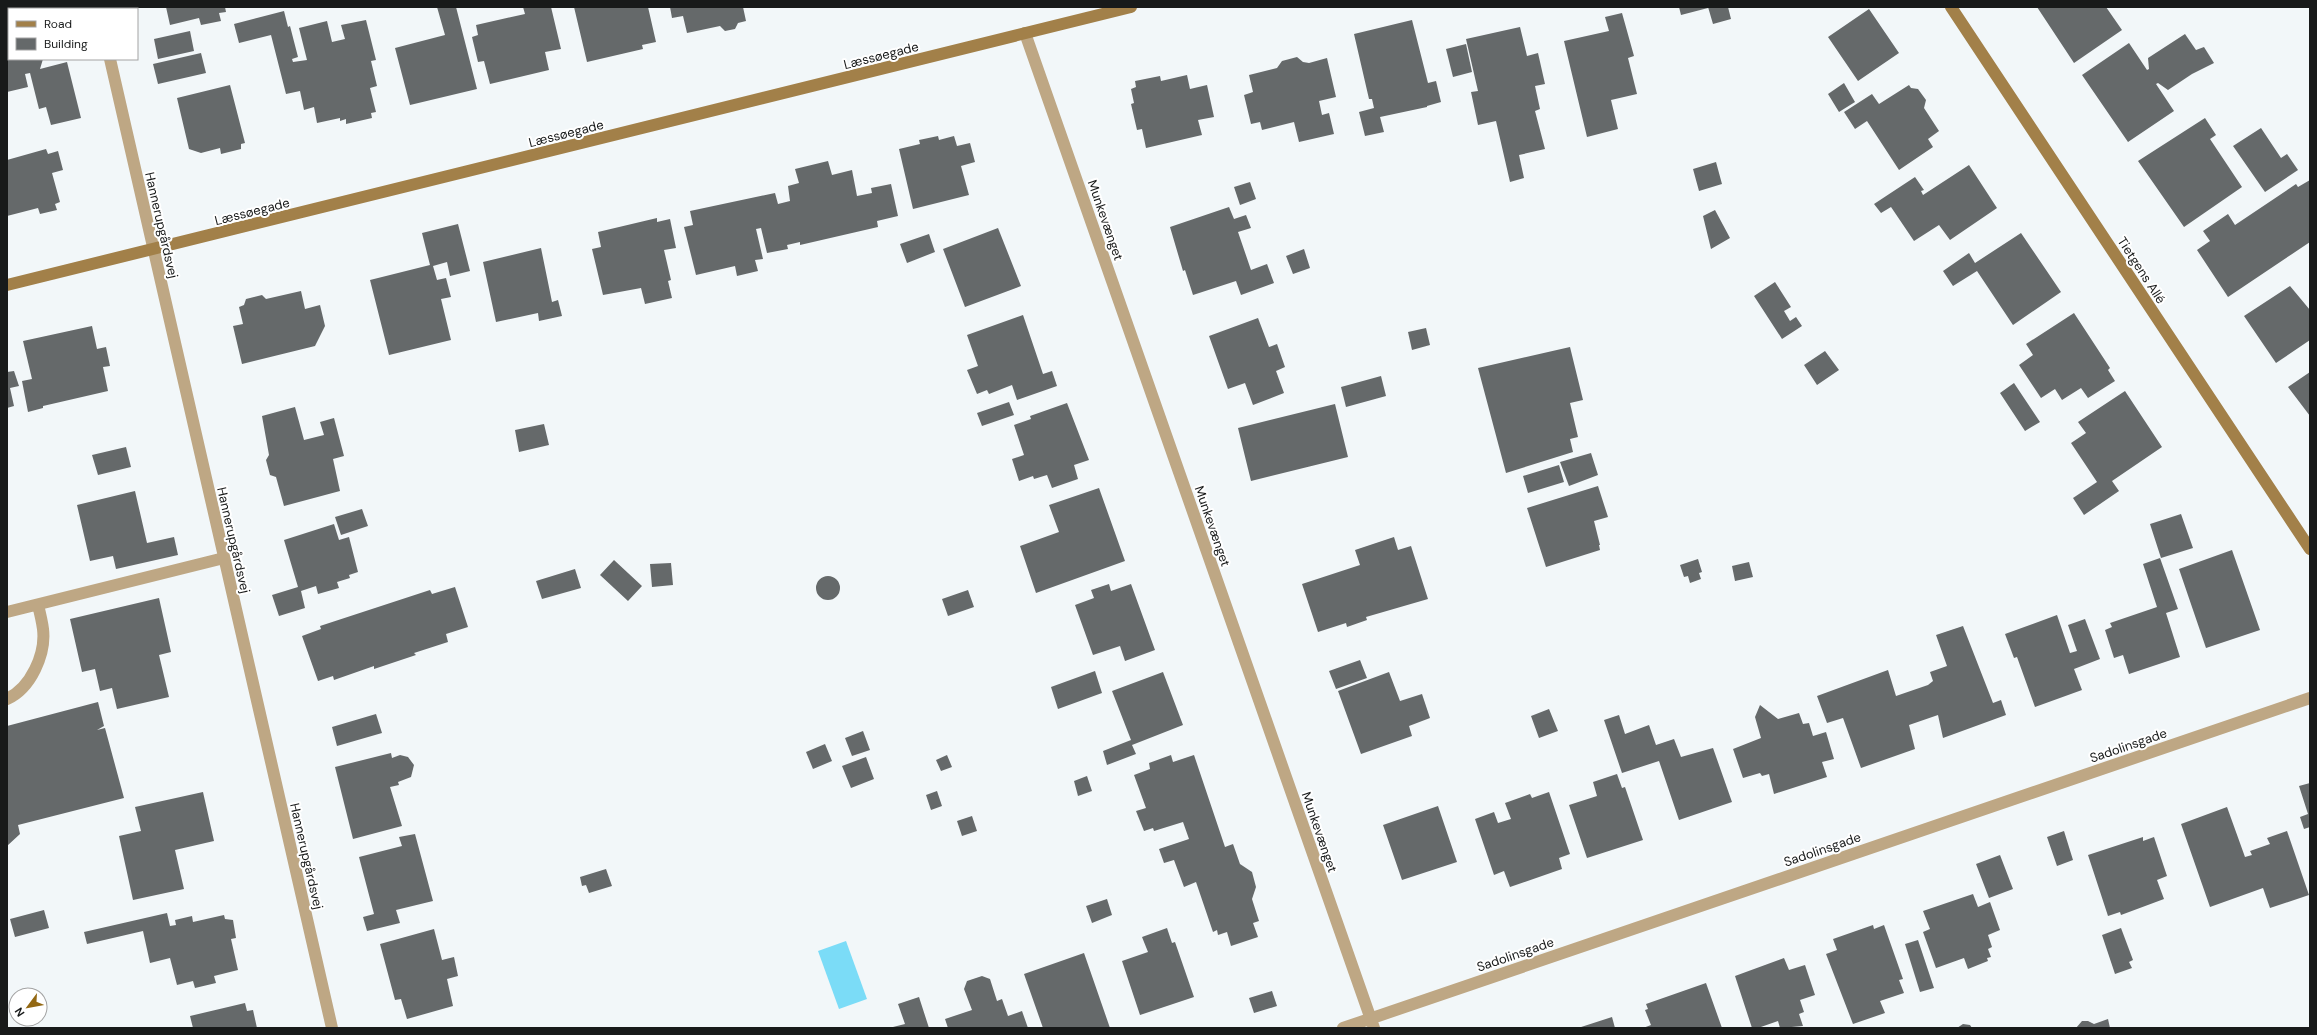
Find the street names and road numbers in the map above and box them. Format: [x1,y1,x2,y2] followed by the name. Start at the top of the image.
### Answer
[842,38,920,73] street label: Læssøegade
[527,116,605,151] street label: Læssøegade
[141,170,182,280] street label: Hannerupgårdsvej
[1084,178,1127,263] street label: Munkevænget
[213,194,291,229] street label: Læssøegade
[2114,234,2169,307] street label: Tietgens Allé
[1191,484,1234,569] street label: Munkevænget
[213,485,254,595] street label: Hannerupgårdsvej
[2087,724,2169,767] street label: Sadolinsgade
[1298,790,1341,875] street label: Munkevænget
[286,801,327,911] street label: Hannerupgårdsvej
[1781,828,1863,871] street label: Sadolinsgade
[1474,933,1556,976] street label: Sadolinsgade

